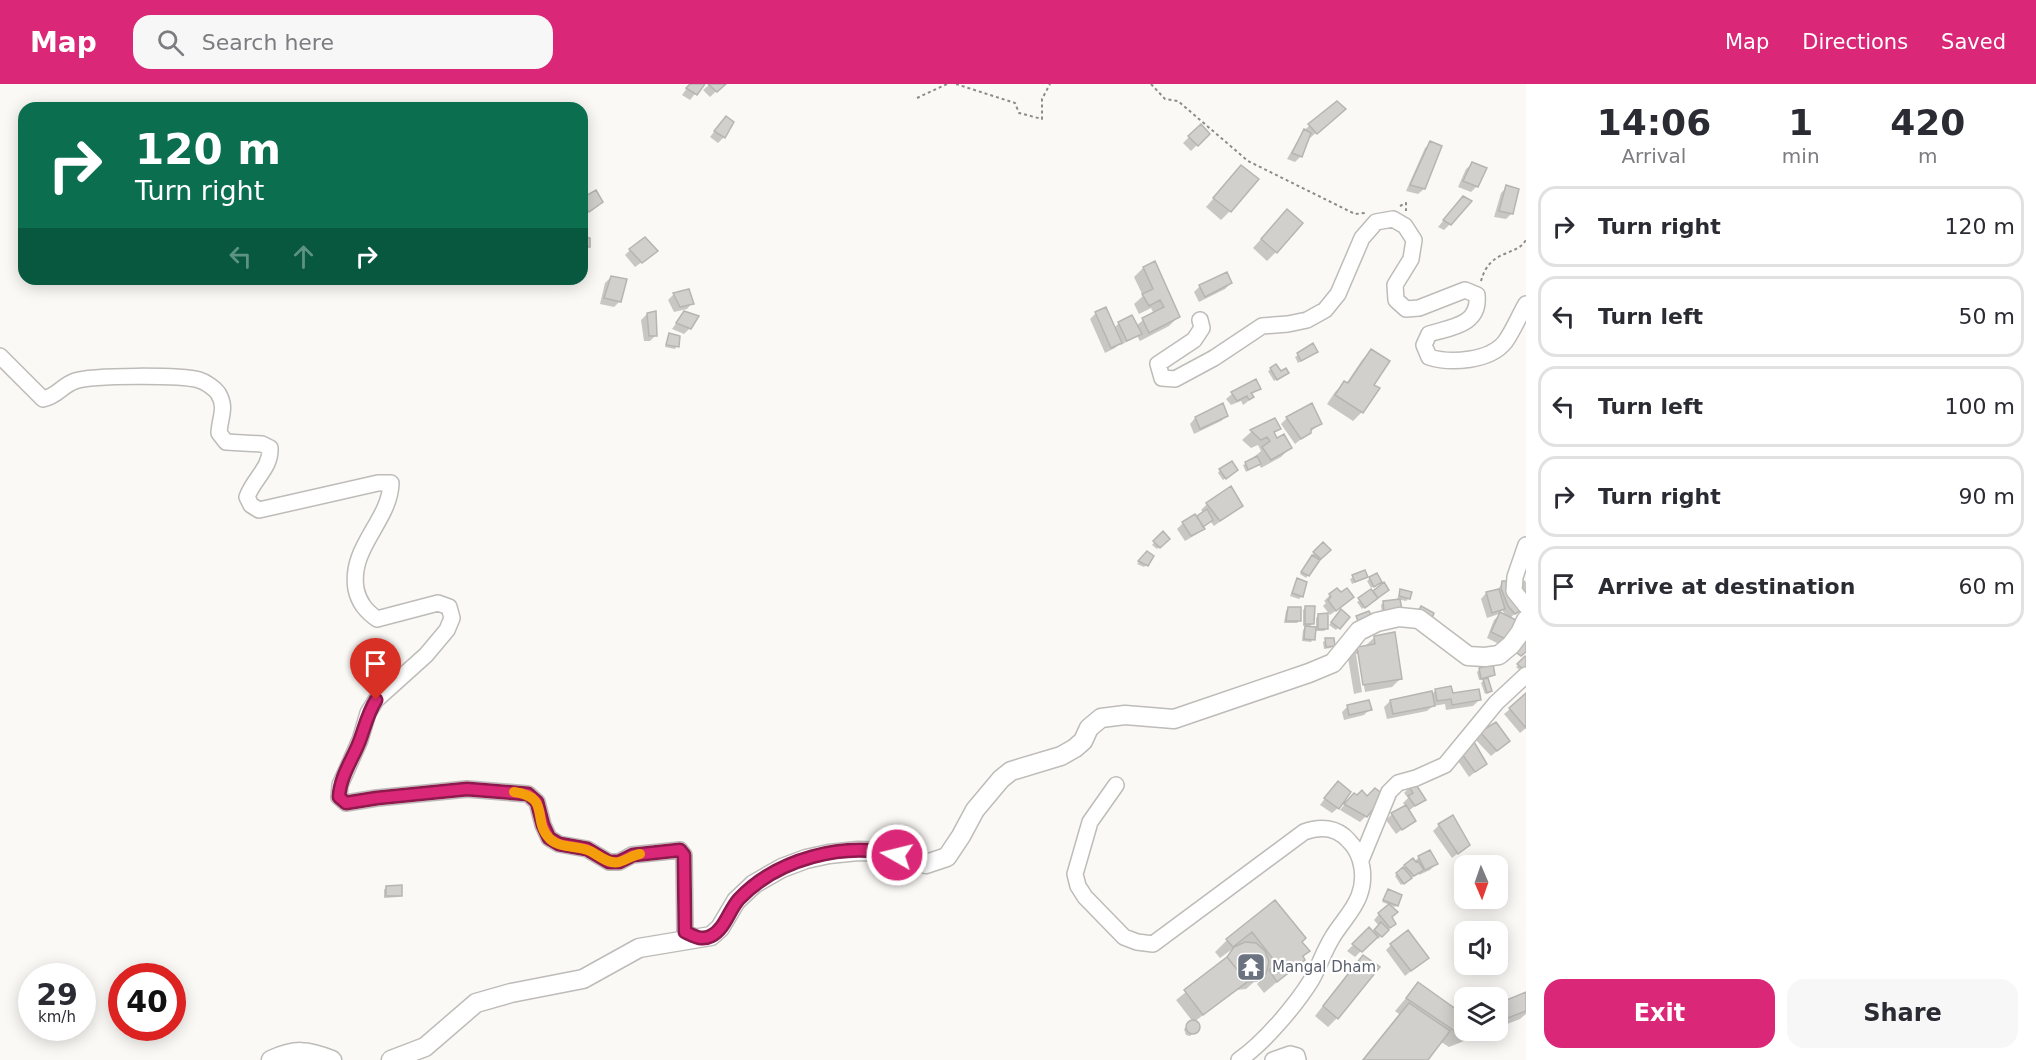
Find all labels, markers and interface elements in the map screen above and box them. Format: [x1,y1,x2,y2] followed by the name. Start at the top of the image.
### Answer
[133,15,553,69] search box
[30,26,97,59] text: Map
[154,26,187,59] icon: search
[202,30,334,55] text: Search here
[1725,30,1769,54] text: Map
[1802,30,1908,54] text: Directions
[1941,30,2006,54] text: Saved
[1597,102,1711,143] text: 14:06
[1788,102,1813,143] text: 1
[1890,102,1965,143] text: 420
[135,125,281,174] text: 120 m
[36,126,114,204] icon: right
[1621,144,1686,168] text: Arrival
[1782,144,1820,168] text: min
[1918,144,1938,168] text: m
[135,175,264,206] text: Turn right
[1547,210,1580,243] icon: right
[1598,214,1721,239] text: Turn right
[1945,214,2015,239] text: 120 m
[224,240,257,273] icon: left
[287,240,320,273] icon: ahead
[350,240,383,273] icon: right
[1547,300,1580,333] icon: left
[1598,304,1703,329] text: Turn left
[1959,304,2015,329] text: 50 m
[1547,390,1580,423] icon: left
[1598,394,1703,419] text: Turn left
[1945,394,2015,419] text: 100 m
[1547,480,1580,513] icon: right
[1598,484,1721,509] text: Turn right
[1959,484,2015,509] text: 90 m
[1547,570,1580,603] icon: arrive
[1598,574,1855,599] text: Arrive at destination
[1959,574,2015,599] text: 60 m
[350,638,401,700] pin
[359,647,392,680] icon: arrive
[865,823,929,887] position arrow
[1454,855,1508,909] north arrow
[1454,855,1508,1041] map controls
[1454,921,1508,975] button: sound
[1235,951,1267,983] temple icon: Mangal Dham
[1272,958,1376,976] place label: Mangal Dham
[108,963,186,1041] speed limit sign: 40
[36,977,78,1012] text: 29
[1544,979,1775,1048] button: Exit
[1787,979,2018,1048] button: Share
[1454,987,1508,1041] button: layers
[38,1008,76,1026] text: km/h

